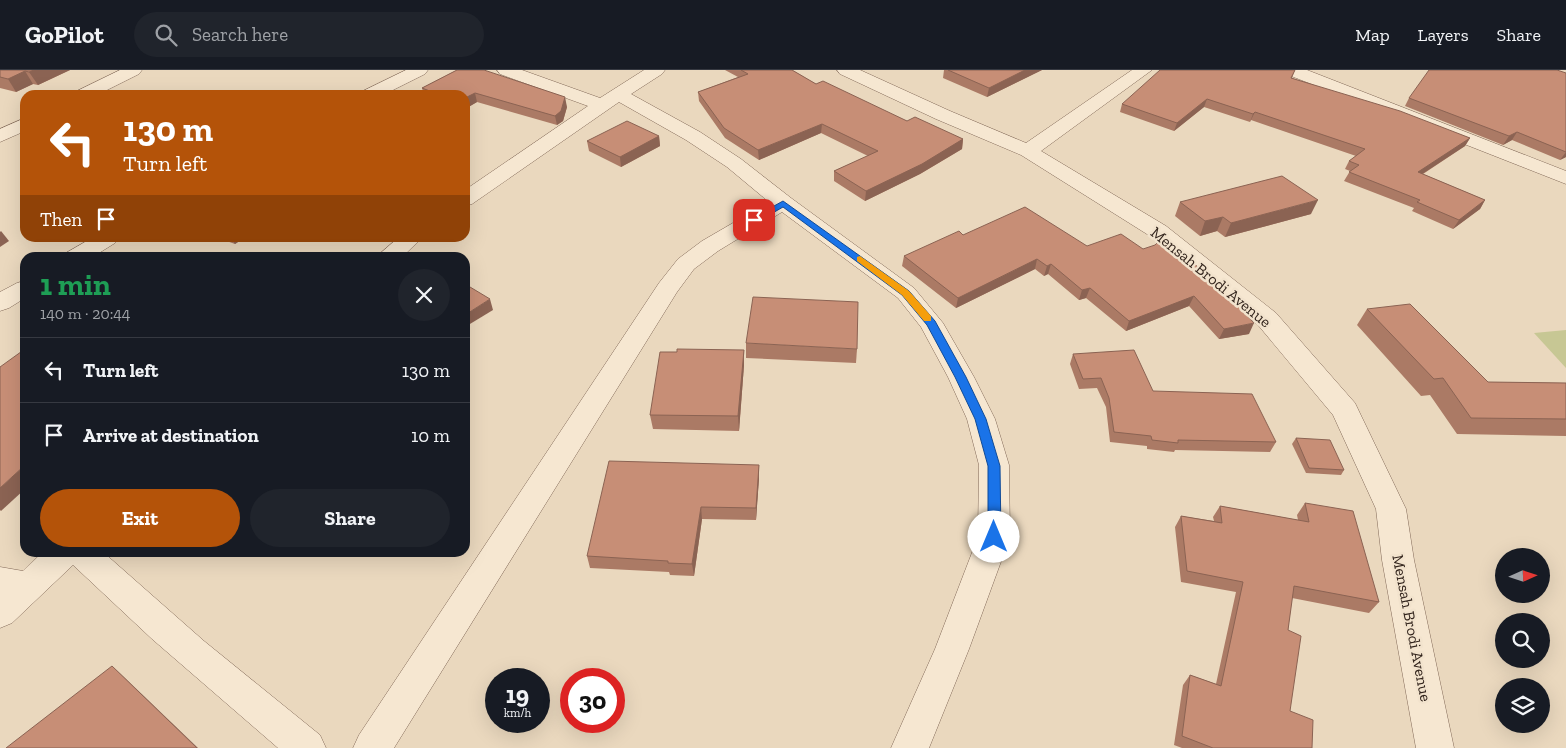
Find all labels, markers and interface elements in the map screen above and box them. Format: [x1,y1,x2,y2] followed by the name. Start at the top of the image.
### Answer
[134,12,484,57] search box
[25,20,104,49] text: GoPilot
[152,21,180,49] icon: search
[192,23,288,46] text: Search here
[1355,24,1390,46] text: Map
[1418,24,1469,46] text: Layers
[1497,24,1541,46] text: Share
[123,108,213,150] text: 130 m
[40,110,105,175] icon: left
[123,150,207,177] text: Turn left
[733,199,775,241] pin
[92,205,120,233] icon: arrive
[740,206,768,234] icon: arrive
[40,208,82,231] text: Then
[1147,223,1275,331] street label: Mensah Brodi Avenue
[40,267,111,303] text: 1 min
[398,269,450,321] button: close
[40,304,131,323] text: 140 m · 20:44
[40,356,68,384] icon: left
[83,359,158,382] text: Turn left
[402,359,450,382] text: 130 m
[40,421,68,449] icon: arrive
[83,424,259,447] text: Arrive at destination
[411,424,450,447] text: 10 m
[40,489,240,547] button: Exit
[250,489,450,547] button: Share
[967,510,1019,562] position arrow
[1495,548,1550,602] north arrow
[1495,548,1550,733] map controls
[1388,553,1436,703] street label: Mensah Brodi Avenue
[1495,613,1550,668] button: search
[560,668,625,733] speed limit sign: 30
[1495,678,1550,733] button: layers
[506,679,529,709] text: 19
[504,706,531,720] text: km/h

